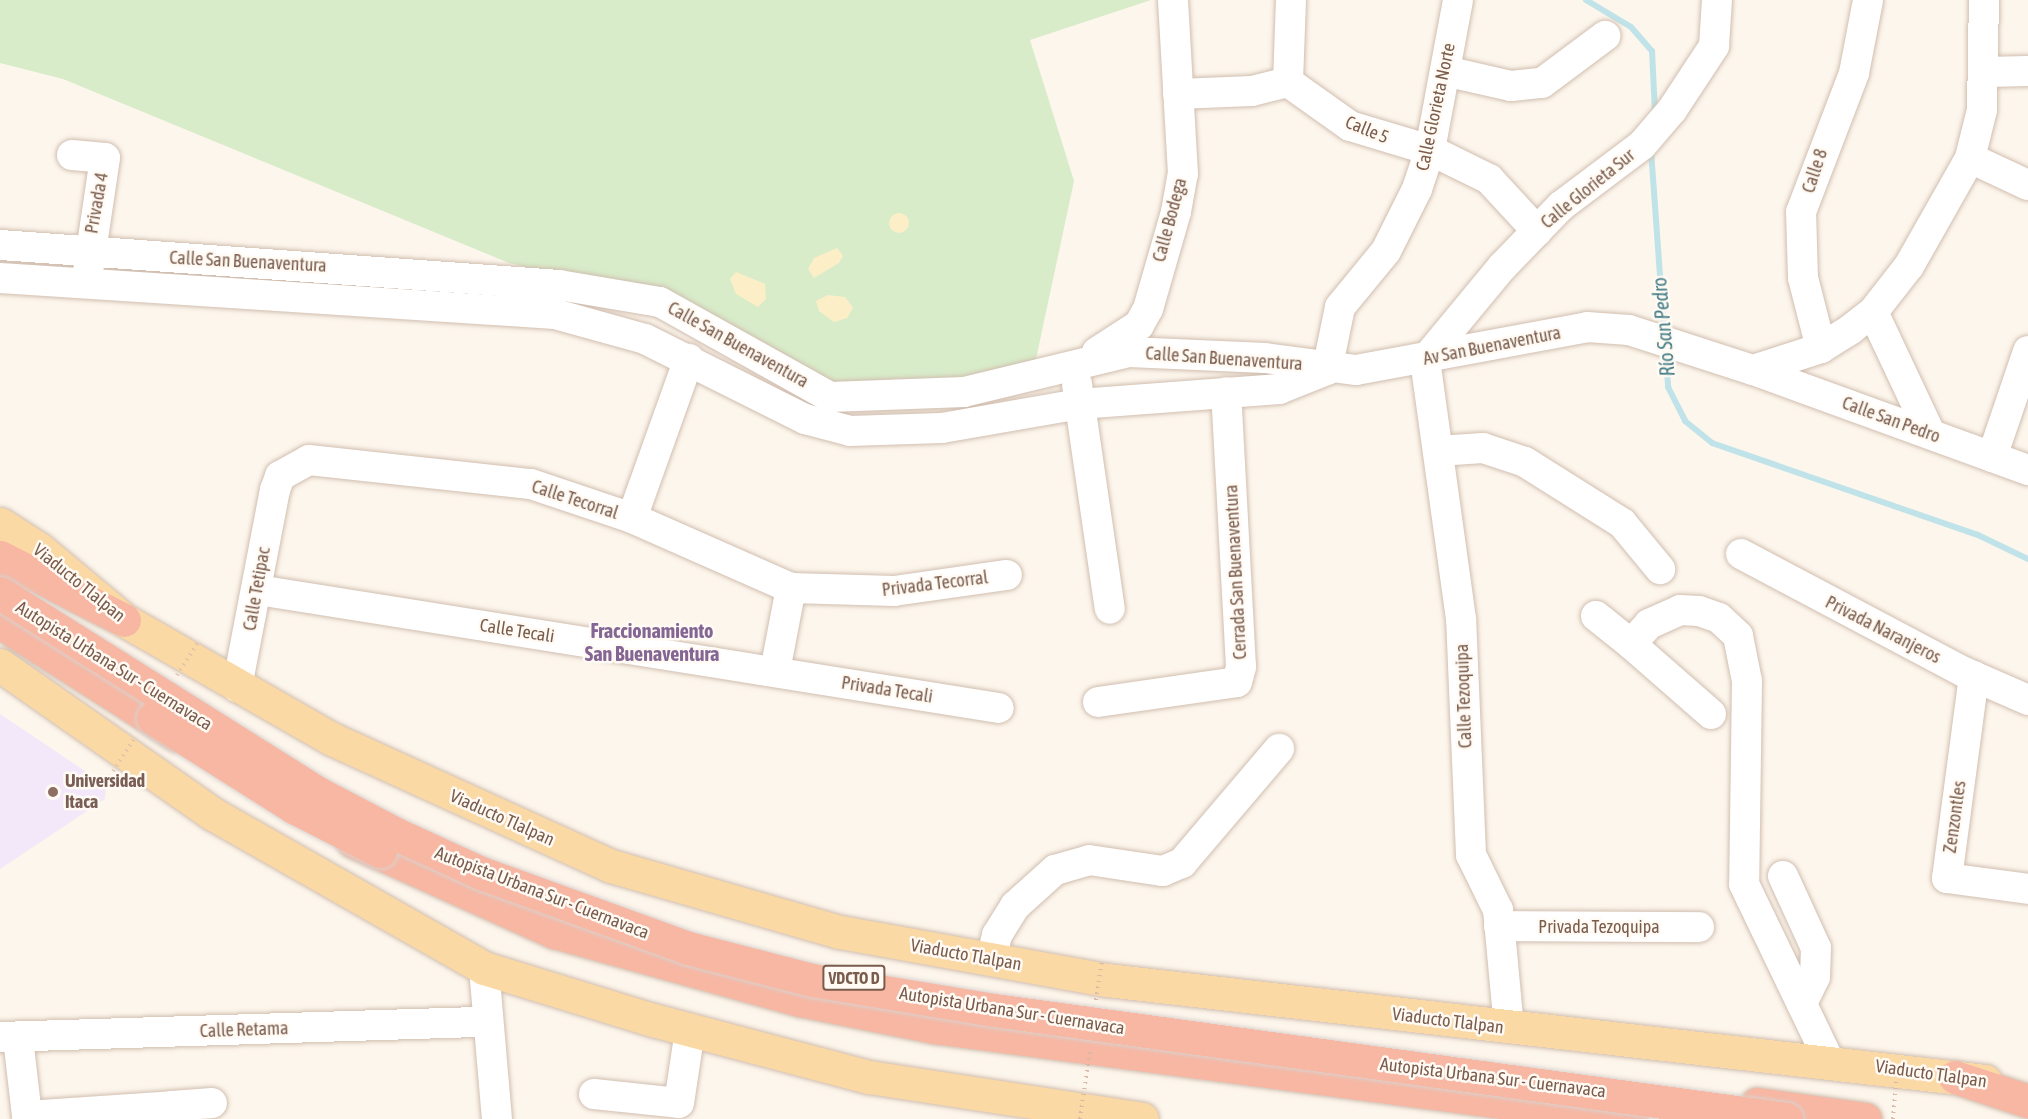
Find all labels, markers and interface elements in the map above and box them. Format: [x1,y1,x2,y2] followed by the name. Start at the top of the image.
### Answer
[1412,41,1460,173] street label: Calle Glorieta Norte
[1342,112,1392,148] street label: Calle 5
[1537,145,1639,233] street label: Calle Glorieta Sur
[1798,146,1832,196] street label: Calle 8
[81,171,113,235] street label: Privada 4
[1148,176,1192,264] street label: Calle Bodega
[169,247,327,277] street label: Calle San Buenaventura
[1647,276,1679,378] water label: Río San Pedro
[664,297,812,393] street label: Calle San Buenaventura
[1421,322,1563,370] street label: Av San Buenaventura
[1145,343,1303,375] street label: Calle San Buenaventura
[1839,392,1943,448] street label: Calle San Pedro
[529,476,621,524] street label: Calle Tecorral
[1221,484,1251,660] street label: Cerrada San Buenaventura
[29,539,129,627] street label: Viaducto Tlalpan
[239,546,275,632] street label: Calle Tetipac
[881,567,989,601] street label: Privada Tecorral
[1822,592,1944,668] street label: Privada Naranjeros
[12,597,216,735] street label: Autopista Urbana Sur - Cuernavaca
[478,614,556,648] street label: Calle Tecali
[585,618,719,665] district label: Fraccionamiento San Buenaventura
[1451,643,1477,749] street label: Calle Tezoquipa
[840,672,934,708] street label: Privada Tecali
[65,771,145,814] place label: Universidad Itaca
[1939,779,1971,855] street label: Zenzontles
[46,785,60,799] marker: Universidad Itaca
[446,785,558,851] street label: Viaducto Tlalpan
[432,842,652,944] street label: Autopista Urbana Sur - Cuernavaca
[1538,916,1660,938] street label: Privada Tezoquipa
[909,935,1023,975] street label: Viaducto Tlalpan
[821,965,887,991] road number: VDCTO D
[898,983,1126,1039] street label: Autopista Urbana Sur - Cuernavaca
[1391,1003,1505,1039] street label: Viaducto Tlalpan
[199,1018,289,1042] street label: Calle Retama
[1379,1053,1607,1103] street label: Autopista Urbana Sur - Cuernavaca
[1874,1055,1988,1093] street label: Viaducto Tlalpan

